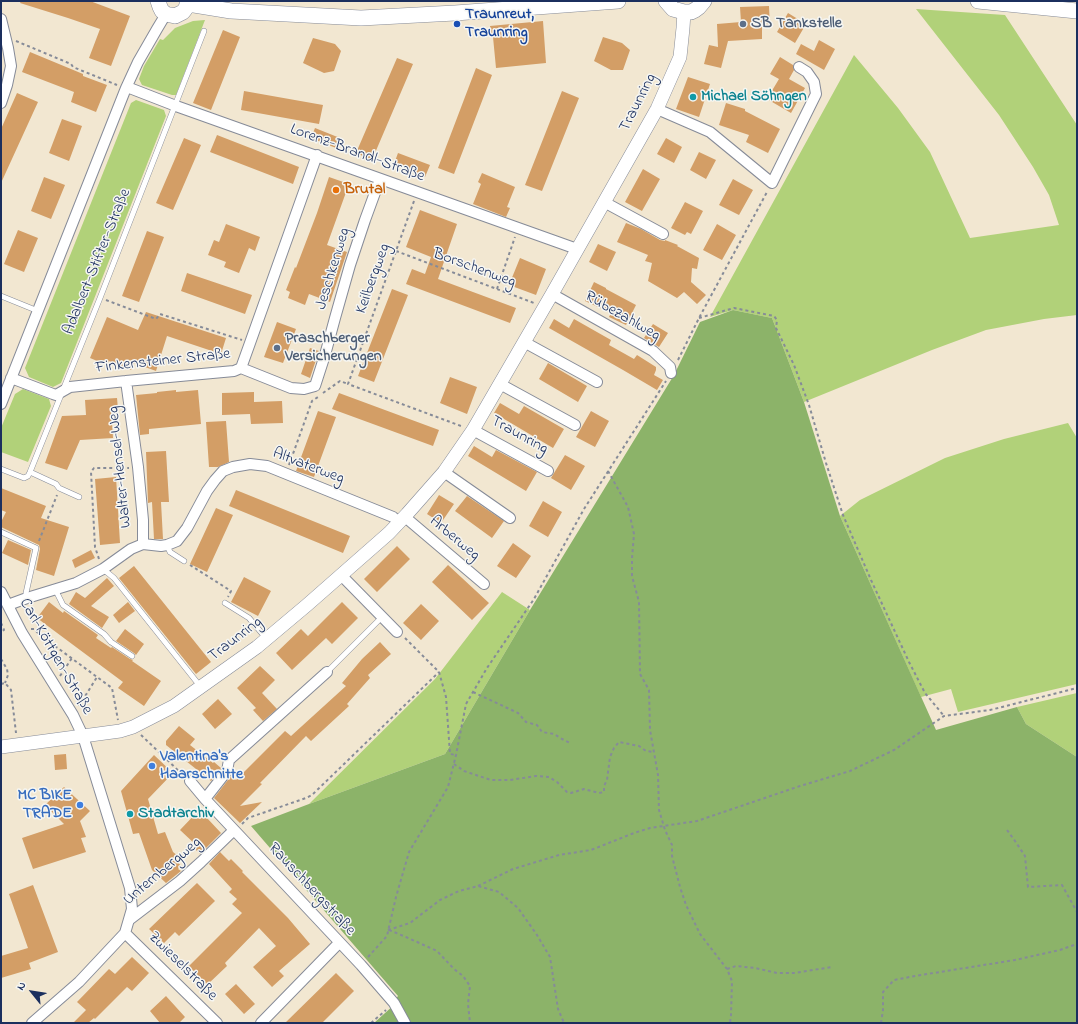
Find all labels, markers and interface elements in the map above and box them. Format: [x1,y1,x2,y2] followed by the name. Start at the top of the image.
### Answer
[465,5,534,43] place label: Traunreut, Traunring
[751,14,842,34] place label: SB Tankstelle
[452,19,462,29] marker: Traunreut, Traunring
[738,19,748,29] marker: SB Tankstelle
[616,71,662,135] street label: Traunring
[701,87,807,107] place label: Michael Söhngen
[688,92,698,102] marker: Michael Söhngen
[287,121,427,187] street label: Lorenz-Brandl-Straße
[344,180,386,200] place label: Brutal
[331,185,341,195] marker: Brutal
[60,186,136,338] street label: Adalbert-Stifter-Straße
[312,226,356,312] street label: Jeschkenweg
[352,241,396,317] street label: Keilbergweg
[430,245,518,293] street label: Borschenweg
[581,288,663,346] street label: Rübezahlweg
[285,329,382,367] place label: Praschberger Versicherungen
[272,343,282,353] marker: Praschberger Versicherungen
[95,345,231,379] street label: Finkensteiner Straße
[105,405,137,529] street label: Walter-Hensel-Weg
[487,412,551,460] street label: Traunring
[270,445,346,489] street label: Altvaterweg
[425,512,483,566] street label: Arberweg
[14,595,96,719] street label: Carl-Köttgen-Straße
[205,613,267,667] street label: Traunring
[160,747,243,785] place label: Valentina's Haarschnitte
[147,761,157,771] marker: Valentina's Haarschnitte
[18,786,72,824] place label: MC BIKE TRADE
[75,800,85,810] marker: MC BIKE TRADE
[138,804,214,824] place label: Stadtarchiv
[125,809,135,819] marker: Stadtarchiv
[120,834,206,910] street label: Unternbergweg
[263,840,359,940] street label: Rauschbergstraße
[143,928,221,1006] street label: Zwieselstraße
[12,972,52,1012] north arrow
[13,979,30,993] text: N

